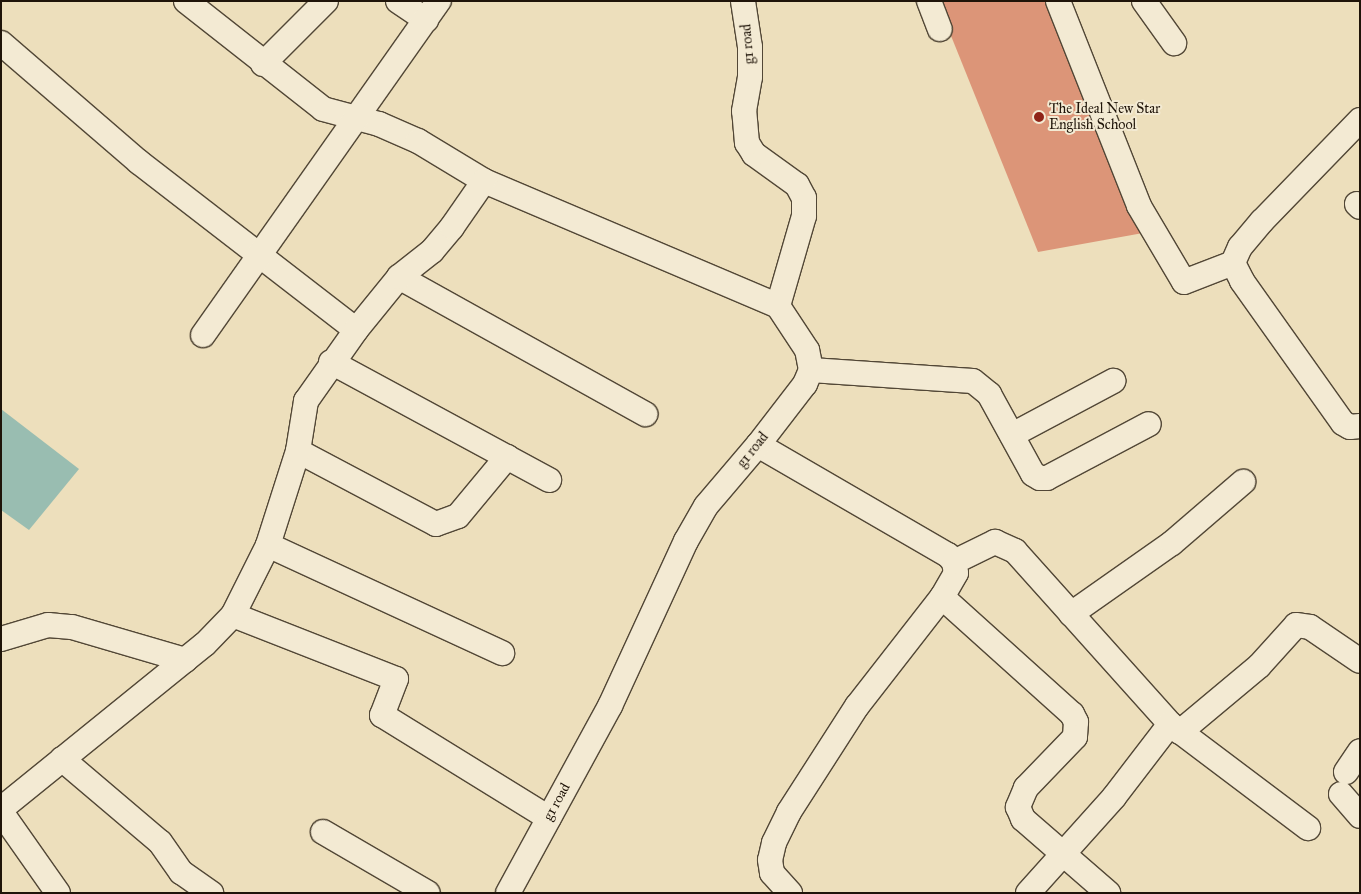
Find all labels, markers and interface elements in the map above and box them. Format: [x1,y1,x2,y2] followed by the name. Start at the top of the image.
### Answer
[738,23,758,65] street label: g1 road
[1049,101,1160,134] place label: The Ideal New Star English School
[1033,111,1045,123] marker: The Ideal New Star English School
[734,429,772,471] street label: g1 road
[540,780,574,824] street label: g1 road

